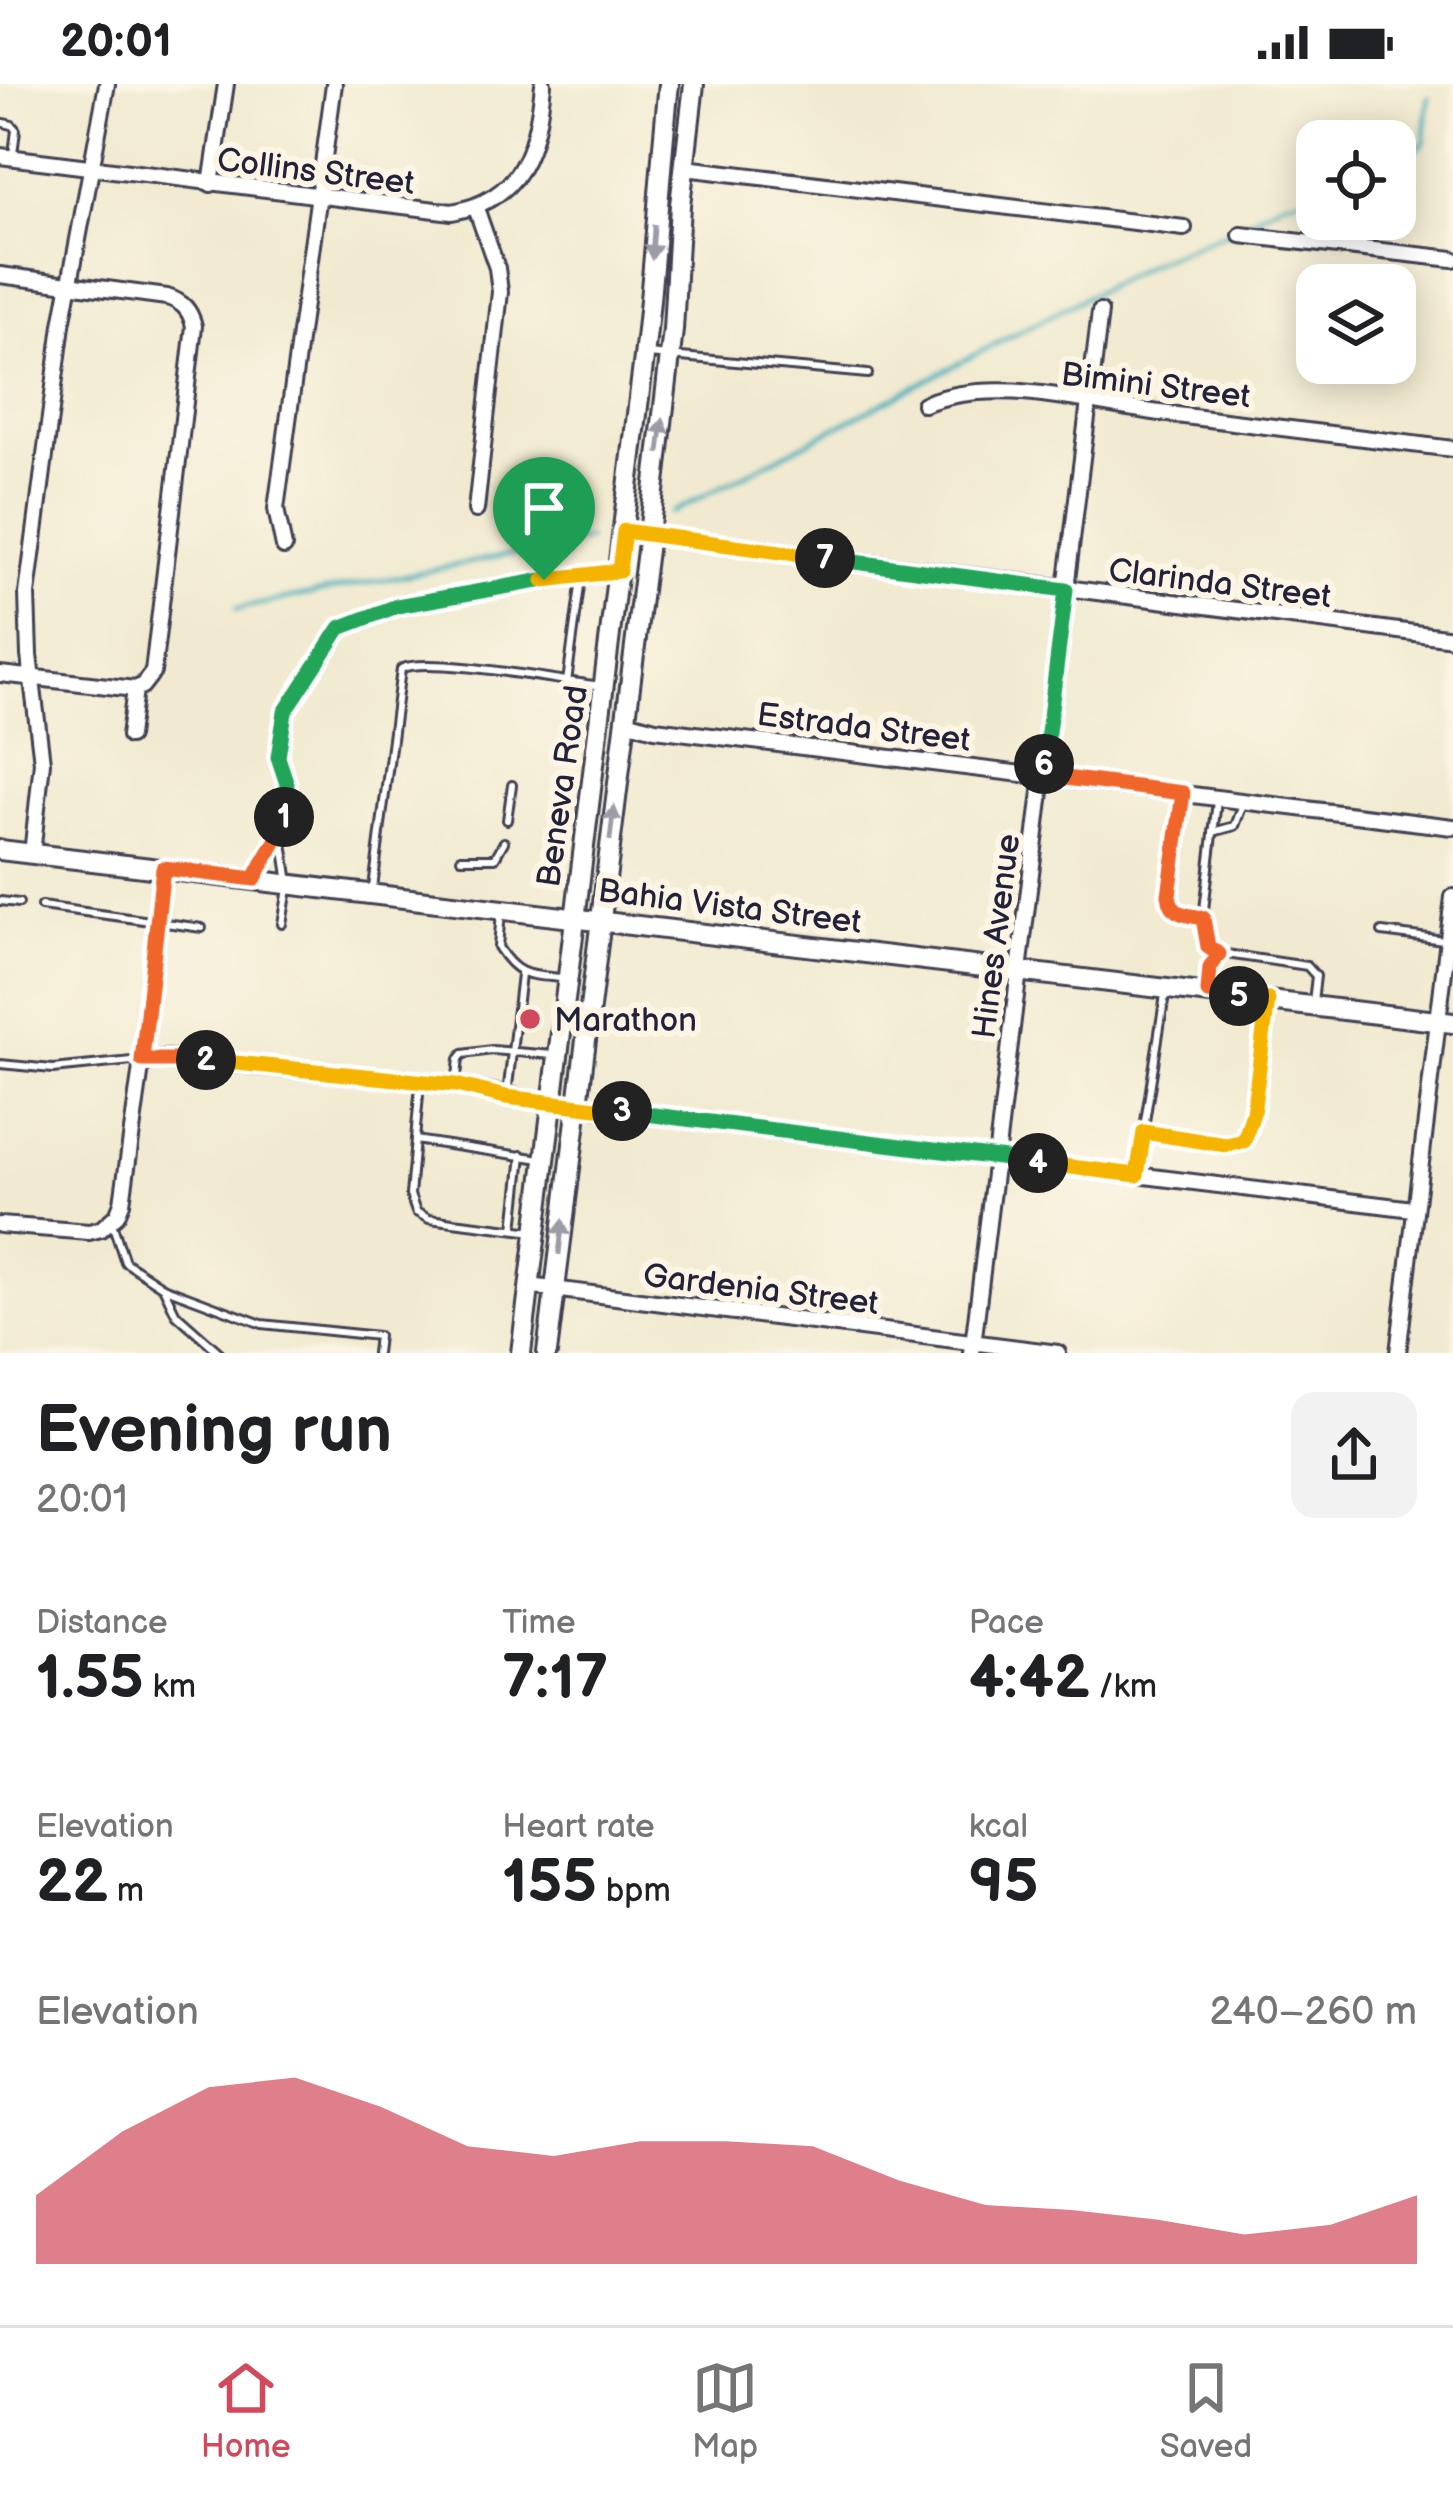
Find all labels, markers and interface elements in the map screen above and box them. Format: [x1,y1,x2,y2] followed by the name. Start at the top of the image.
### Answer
[60,15,172,70] text: 20:01
[1296,120,1416,384] map controls
[1296,120,1416,240] button: locate
[215,140,417,204] street label: Collins Street
[643,224,662,262] one-way arrow
[1296,264,1416,384] button: layers
[1059,355,1253,417] street label: Bimini Street
[651,417,670,454] one-way arrow
[493,457,595,580] pin
[511,475,577,541] icon: arrive
[795,528,855,588] pin: 7
[816,538,834,578] text: 7
[1106,550,1333,617] street label: Clarinda Street
[529,683,597,890] street label: Beneva Road
[755,695,973,761] street label: Estrada Street
[1014,734,1074,794] pin: 6
[1034,744,1054,784] text: 6
[254,787,314,847] pin: 1
[277,797,291,837] text: 1
[603,804,622,841] one-way arrow
[965,832,1029,1041] street label: Hines Avenue
[596,871,864,943] street label: Bahia Vista Street
[1209,966,1269,1026] pin: 5
[1229,976,1249,1016] text: 5
[554,1001,697,1041] place label: Marathon
[517,1006,543,1032] marker: Marathon
[176,1030,236,1090] pin: 2
[196,1040,216,1080] text: 2
[592,1081,652,1141] pin: 3
[612,1091,632,1131] text: 3
[1008,1133,1068,1193] pin: 4
[1028,1143,1048,1183] text: 4
[552,1218,571,1255] one-way arrow
[641,1256,881,1324] street label: Gardenia Street
[36,1392,392,1471] text: Evening run
[1291,1392,1417,1518] button: share
[36,1477,128,1524] text: 20:01
[36,1603,168,1643] text: Distance
[502,1603,575,1643] text: Time
[969,1603,1044,1643] text: Pace
[36,1643,144,1715] text: 1.55
[502,1643,608,1715] text: 7:17
[969,1643,1090,1715] text: 4:42
[144,1667,196,1707] text: km
[1090,1667,1157,1707] text: /km
[36,1807,174,1847] text: Elevation
[502,1807,655,1847] text: Heart rate
[969,1807,1028,1847] text: kcal
[36,1847,108,1919] text: 22
[502,1847,597,1919] text: 155
[969,1847,1038,1919] text: 95
[108,1871,144,1911] text: m
[597,1871,671,1911] text: bpm
[36,1989,199,2036] text: Elevation
[1210,1989,1417,2036] text: 240–260 m
[201,2355,290,2467] tab: Home
[692,2355,758,2467] tab: Map
[1160,2355,1252,2467] tab: Saved

